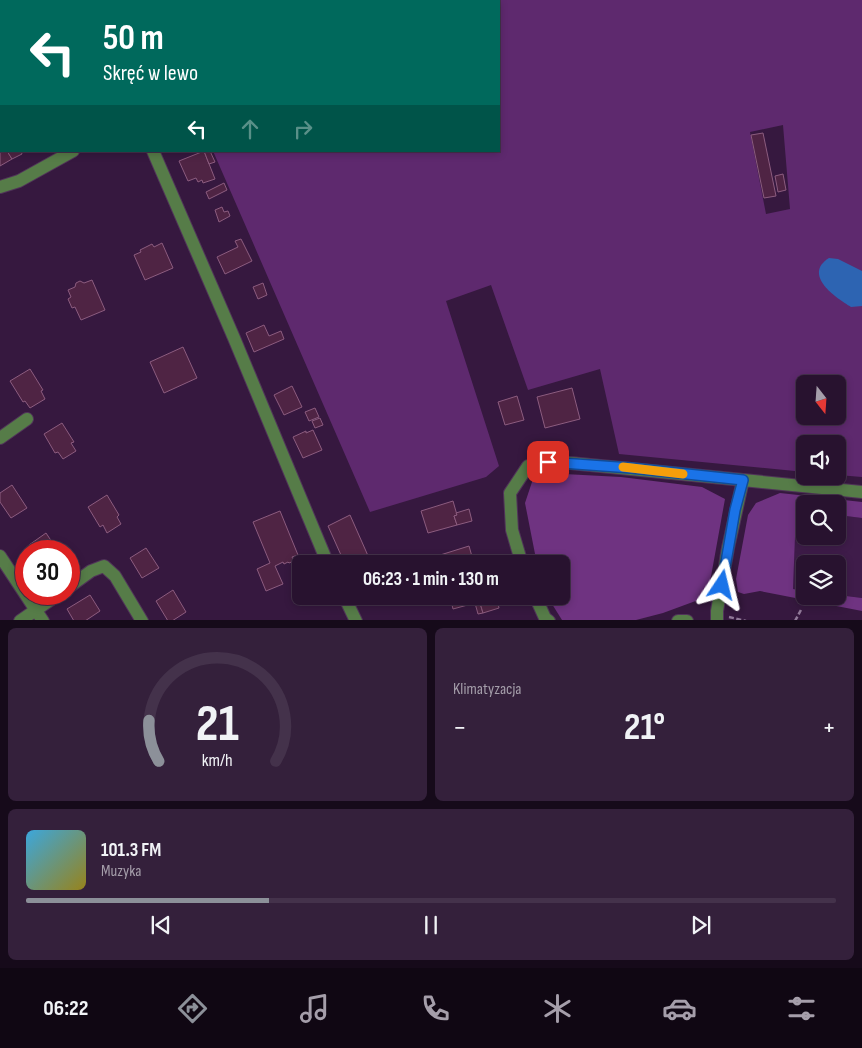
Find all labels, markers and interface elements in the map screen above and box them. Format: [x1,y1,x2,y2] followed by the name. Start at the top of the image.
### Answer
[103,17,164,60] text: 50 m
[20,20,85,85] icon: left
[103,60,198,87] text: Skręć w lewo
[183,115,211,143] icon: left
[236,115,264,143] icon: ahead
[289,115,317,143] icon: right
[796,375,846,425] north arrow
[796,375,846,605] map controls
[796,435,846,485] button: sound
[527,441,569,483] pin
[534,448,562,476] icon: arrive
[796,495,846,545] button: search
[15,540,80,605] speed limit sign: 30
[796,555,846,605] button: layers
[695,558,747,610] position arrow
[363,568,499,591] text: 06:23 · 1 min · 130 m
[453,680,522,699] text: Klimatyzacja
[196,693,239,756] text: 21
[624,705,665,750] text: 21°
[453,711,467,744] text: −
[822,711,836,744] text: +
[202,750,233,771] text: km/h
[101,839,161,862] text: 101.3 FM
[101,862,141,881] text: Muzyka
[147,911,175,939] icon: previous
[417,911,445,939] icon: pause
[687,911,715,939] icon: next
[175,991,210,1026] icon: directions
[297,991,332,1026] icon: music
[418,991,453,1026] icon: phone
[540,991,575,1026] icon: climate
[662,991,697,1026] icon: car
[784,991,819,1026] icon: filters
[43,995,88,1022] text: 06:22

